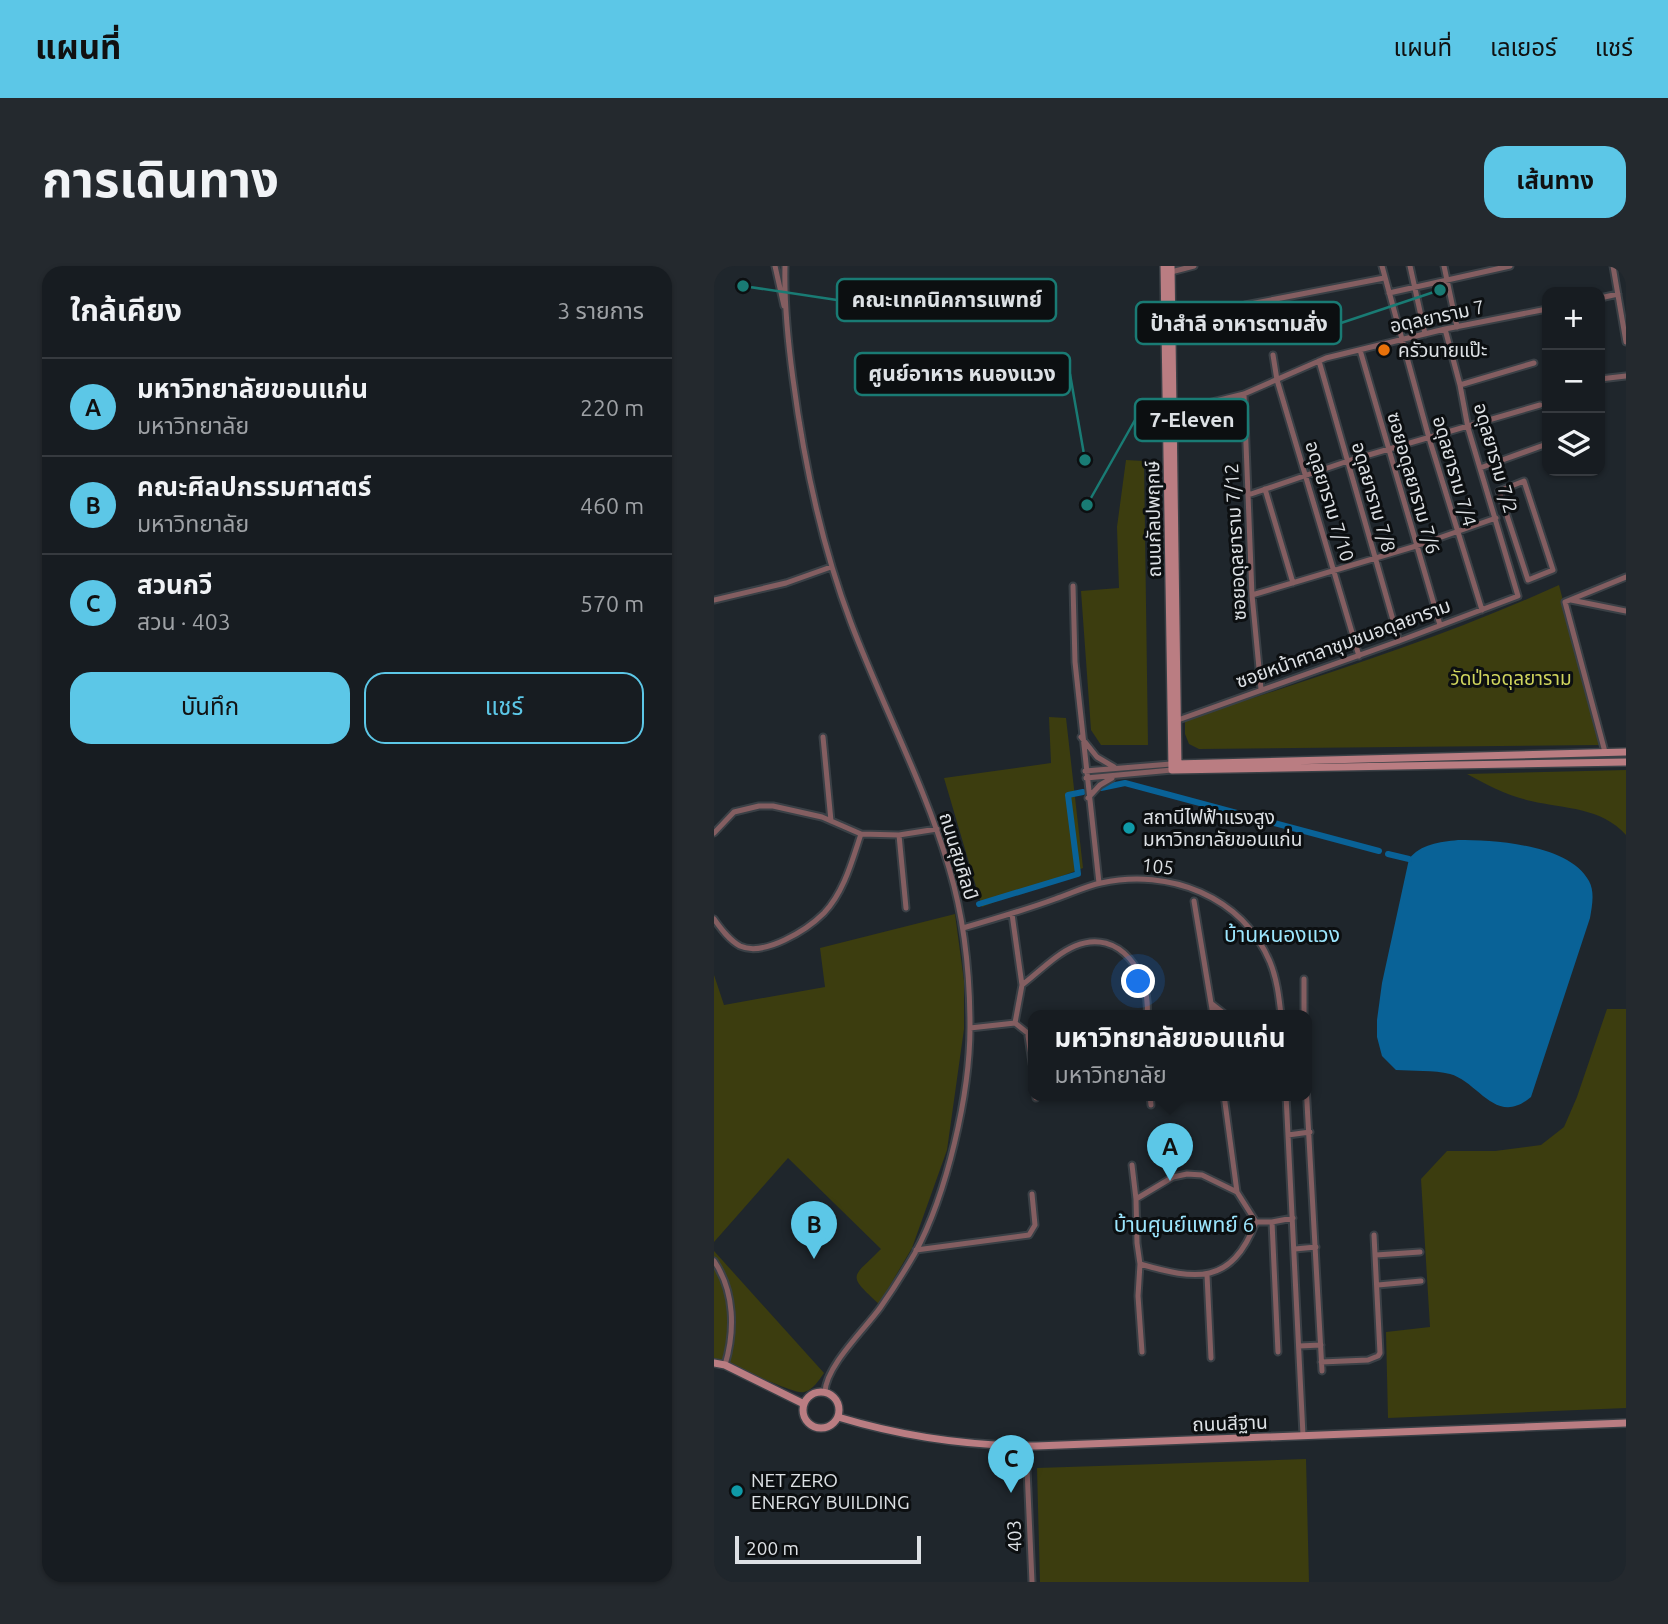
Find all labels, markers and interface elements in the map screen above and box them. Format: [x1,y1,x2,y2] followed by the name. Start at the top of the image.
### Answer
[35,28,121,65] text: แผนที่
[1394,34,1452,61] text: แผนที่
[1490,34,1557,61] text: เลเยอร์
[1595,34,1633,61] text: แชร์
[1484,146,1626,218] button: เส้นทาง
[42,151,279,206] text: การเดินทาง
[837,279,1056,321] callout: คณะเทคนิคการแพทย์
[852,287,1042,311] text: คณะเทคนิคการแพทย์
[1542,287,1605,476] map controls
[1542,287,1605,350] button: +
[70,293,182,327] text: ใกล้เคียง
[1388,295,1487,338] street label: อดุลยาราม 7
[557,298,644,323] text: 3 รายการ
[1136,302,1341,344] callout: ป้าสำลี อาหารตามสั่ง
[1150,310,1328,335] text: ป้าสำลี อาหารตามสั่ง
[1398,339,1487,361] place label: ครัวนายแป๊ะ
[1376,342,1392,358] marker: ครัวนายแป๊ะ
[1542,350,1605,413] button: −
[855,353,1070,395] callout: ศูนย์อาหาร หนองแวง
[868,361,1056,387] text: ศูนย์อาหาร หนองแวง
[137,374,368,403] text: มหาวิทยาลัยขอนแก่น
[85,395,101,420] text: A
[580,395,644,420] text: 220 m
[1135,399,1248,441] callout: 7-Eleven
[1469,400,1522,516] street label: อดุลยาราม 7/2
[1149,407,1235,431] text: 7-Eleven
[1382,409,1445,557] street label: ซอยอดุลยาราม 7/6
[137,413,249,438] text: มหาวิทยาลัย
[1428,413,1481,529] street label: อดุลยาราม 7/4
[1542,413,1605,476] button: layers
[1300,438,1359,564] street label: อดุลยาราม 7/10
[1347,439,1400,555] street label: อดุลยาราม 7/8
[1141,460,1165,578] street label: ถนนกัลปพฤกษ์
[1220,463,1251,621] street label: ซอยอดุลยาราม 7/12
[137,472,371,501] text: คณะศิลปกรรมศาสตร์
[85,493,101,518] text: B
[580,493,644,518] text: 460 m
[137,511,249,536] text: มหาวิทยาลัย
[137,570,212,599] text: สวนกวี
[86,591,100,616] text: C
[580,591,644,616] text: 570 m
[1233,594,1454,693] street label: ซอยหน้าศาลาชุมชนอดุลยาราม
[137,609,231,634] text: สวน · 403
[1450,667,1572,690] park label: วัดป่าอดุลยาราม
[70,672,350,744] button: บันทึก
[364,672,644,744] button: แชร์
[1143,806,1302,850] place label: สถานีไฟฟ้าแรงสูง มหาวิทยาลัยขอนแก่น
[934,810,983,903] street label: ถนนสุขศิลป์
[1121,820,1137,836] marker: สถานีไฟฟ้าแรงสูง มหาวิทยาลัยขอนแก่น
[1141,853,1175,879] street label: 105
[1224,922,1340,946] district label: บ้านหนองแวง
[1121,964,1155,998] your location
[1028,1010,1312,1101] popup
[1055,1023,1285,1052] text: มหาวิทยาลัยขอนแก่น
[1055,1062,1167,1087] text: มหาวิทยาลัย
[1147,1123,1193,1181] pin: A
[791,1201,837,1259] pin: B
[1114,1212,1254,1238] district label: บ้านศูนย์แพทย์ 6
[1192,1411,1268,1435] street label: ถนนสีฐาน
[988,1435,1034,1493] pin: C
[751,1469,910,1513] place label: NET ZERO ENERGY BUILDING
[729,1483,745,1499] marker: NET ZERO ENERGY BUILDING
[1002,1520,1026,1552] street label: 403
[735,1533,920,1565] scale bar
[746,1537,799,1559] text: 200 m

